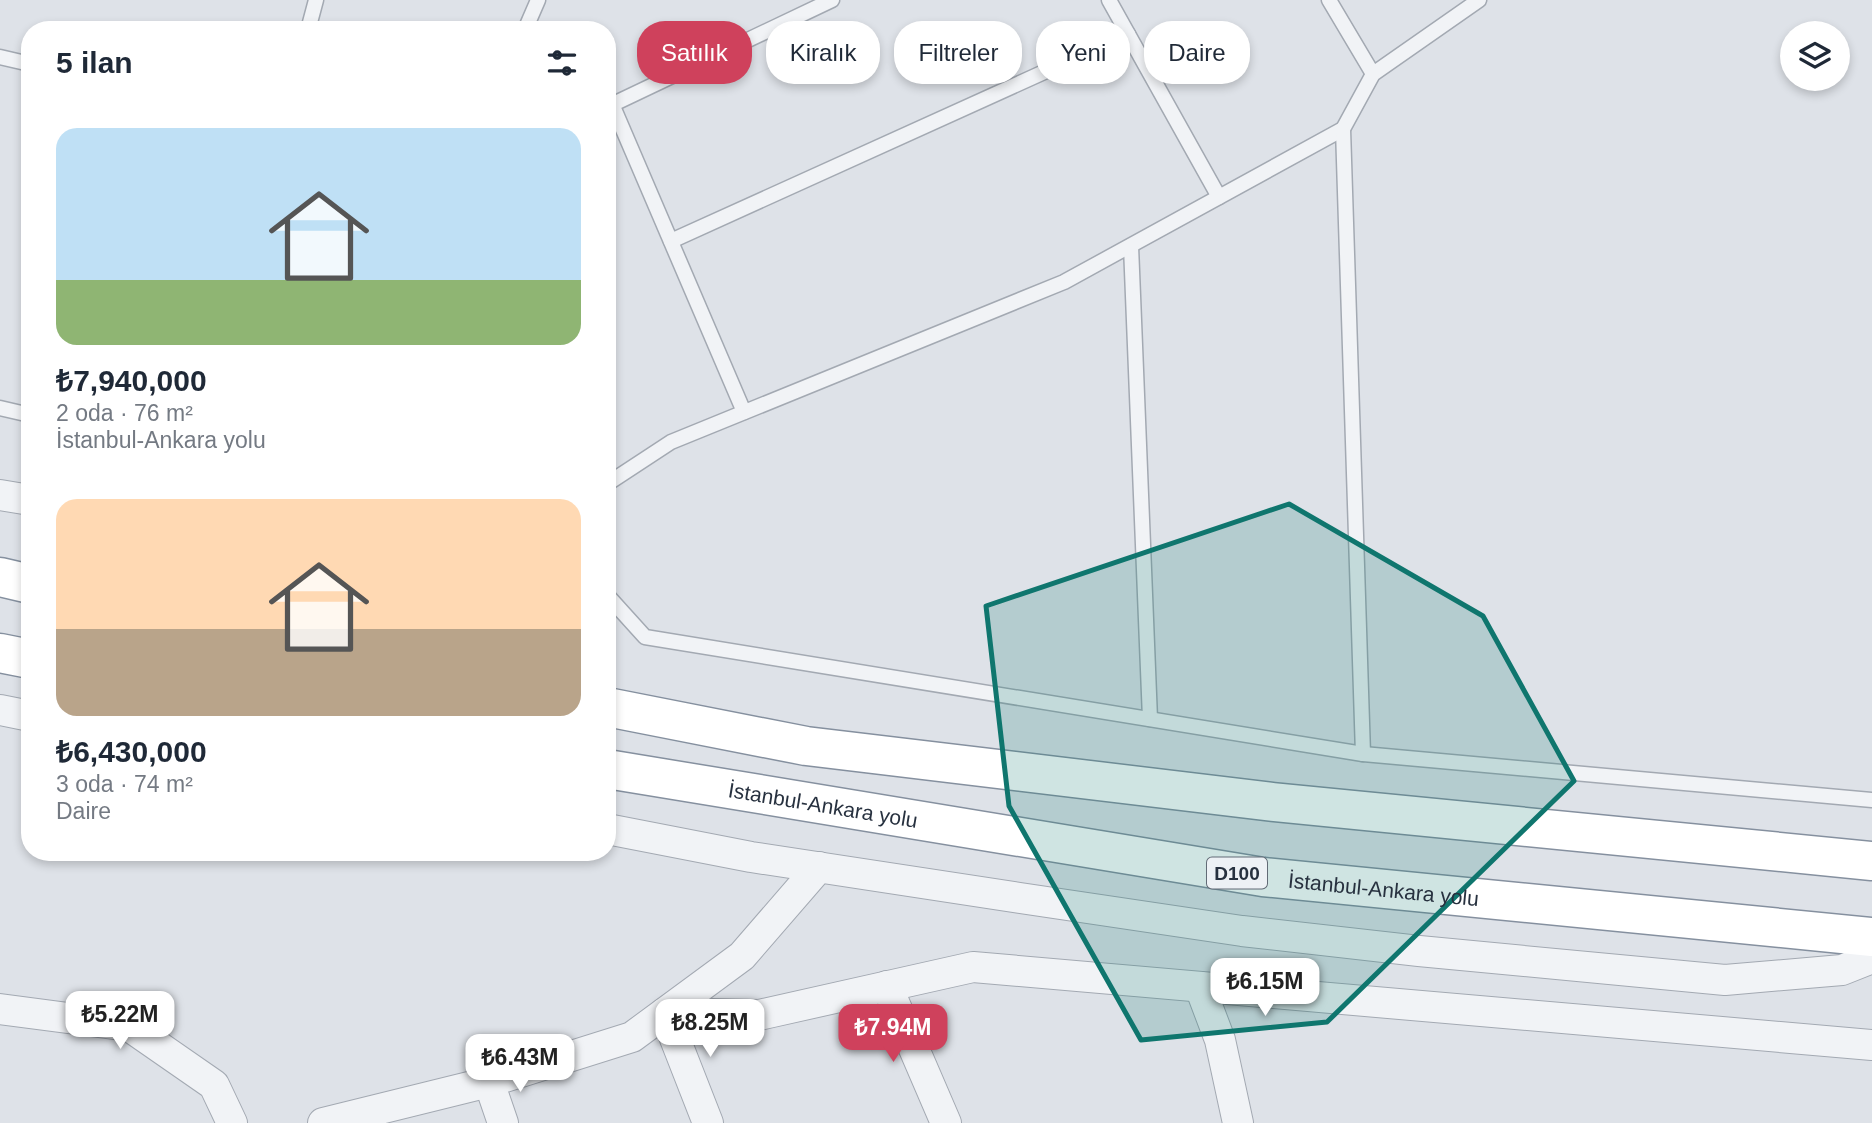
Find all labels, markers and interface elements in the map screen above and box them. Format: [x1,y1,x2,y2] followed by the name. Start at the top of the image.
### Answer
[637,21,752,84] chip: Satılık
[766,21,880,84] chip: Kiralık
[894,21,1022,84] chip: Filtreler
[1036,21,1130,84] chip: Yeni
[1144,21,1250,84] chip: Daire
[1780,21,1850,91] map controls
[1780,21,1850,91] button: layers
[543,44,581,82] icon: filters
[56,46,133,79] text: 5 ilan
[256,173,382,299] icon: home
[56,364,207,397] text: ₺7,940,000
[56,400,193,426] text: 2 oda · 76 m²
[56,427,266,453] text: İstanbul-Ankara yolu
[256,544,382,670] icon: home
[56,735,207,768] text: ₺6,430,000
[56,771,193,797] text: 3 oda · 74 m²
[727,778,919,831] street label: İstanbul-Ankara yolu
[56,798,111,824] text: Daire
[1207,858,1267,888] road number: D100
[1287,868,1480,910] street label: İstanbul-Ankara yolu
[1208,958,1322,1018] pin: ₺6.15M
[1226,968,1304,994] text: ₺6.15M
[63,992,177,1051] pin: ₺5.22M
[653,1000,767,1059] pin: ₺8.25M
[81,1001,159,1027] text: ₺5.22M
[836,1004,950,1064] pin: ₺7.94M
[671,1009,749,1035] text: ₺8.25M
[854,1014,932,1040] text: ₺7.94M
[463,1034,577,1094] pin: ₺6.43M
[481,1044,559,1070] text: ₺6.43M

